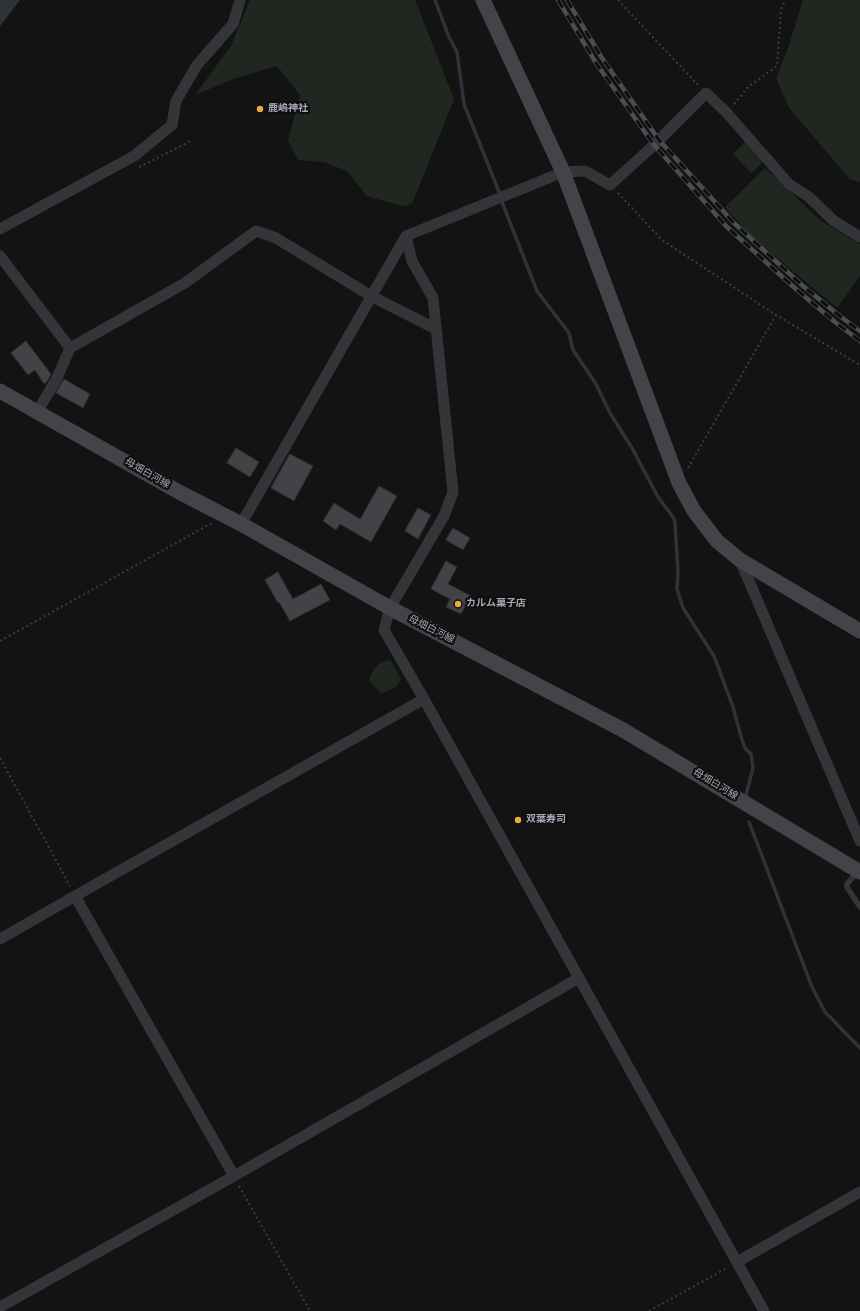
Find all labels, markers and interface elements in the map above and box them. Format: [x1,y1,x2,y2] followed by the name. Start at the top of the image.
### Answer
[268,103,308,115] place label: 鹿嶋神社
[255,104,265,114] marker: 鹿嶋神社
[122,456,172,492] street label: 母畑白河線
[466,598,526,610] place label: カルム菓子店
[453,599,463,609] marker: カルム菓子店
[406,613,456,647] street label: 母畑白河線
[690,767,740,803] street label: 母畑白河線
[526,814,566,826] place label: 双葉寿司
[513,815,523,825] marker: 双葉寿司

